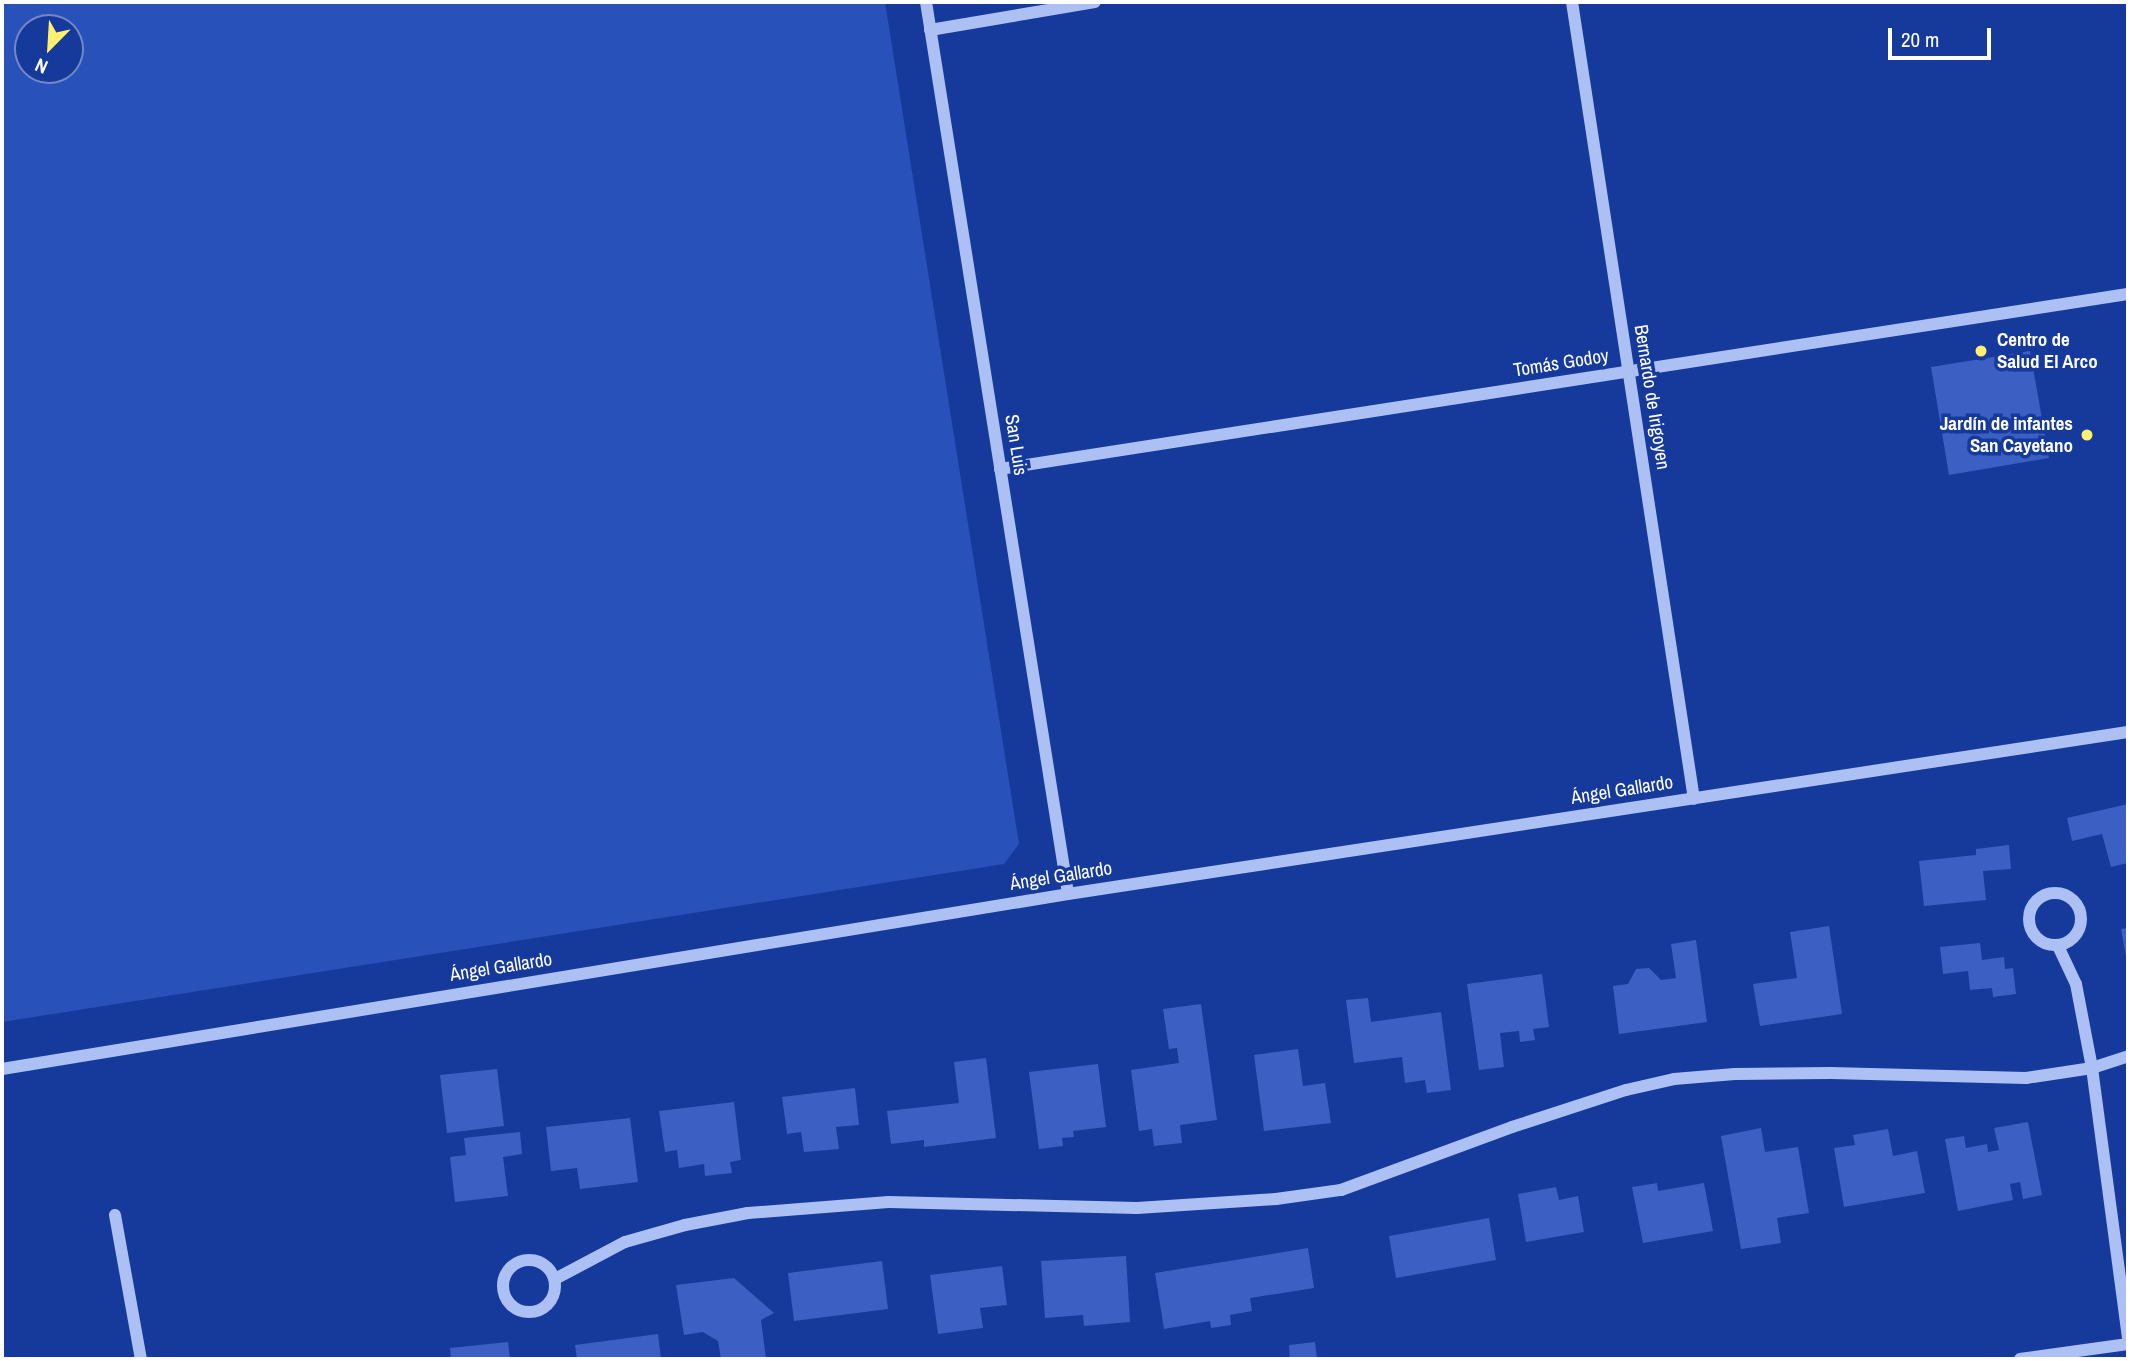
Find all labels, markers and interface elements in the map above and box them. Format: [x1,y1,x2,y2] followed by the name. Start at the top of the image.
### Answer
[14,14,84,84] north arrow
[1892,14,1995,58] scale bar
[1901,25,1939,54] text: 20 m
[31,52,52,81] text: N
[1629,323,1675,471] street label: Bernardo de Irigoyen
[1997,329,2098,373] place label: Centro de Salud El Arco
[1971,341,1991,361] marker: Centro de Salud El Arco
[1512,344,1610,382] street label: Tomás Godoy
[1000,413,1032,477] street label: San Luis
[1940,413,2073,457] place label: Jardín de infantes San Cayetano
[2079,427,2095,443] marker: Jardín de infantes San Cayetano
[1569,771,1675,809] street label: Ángel Gallardo
[1008,857,1114,895] street label: Ángel Gallardo
[448,948,554,986] street label: Ángel Gallardo

